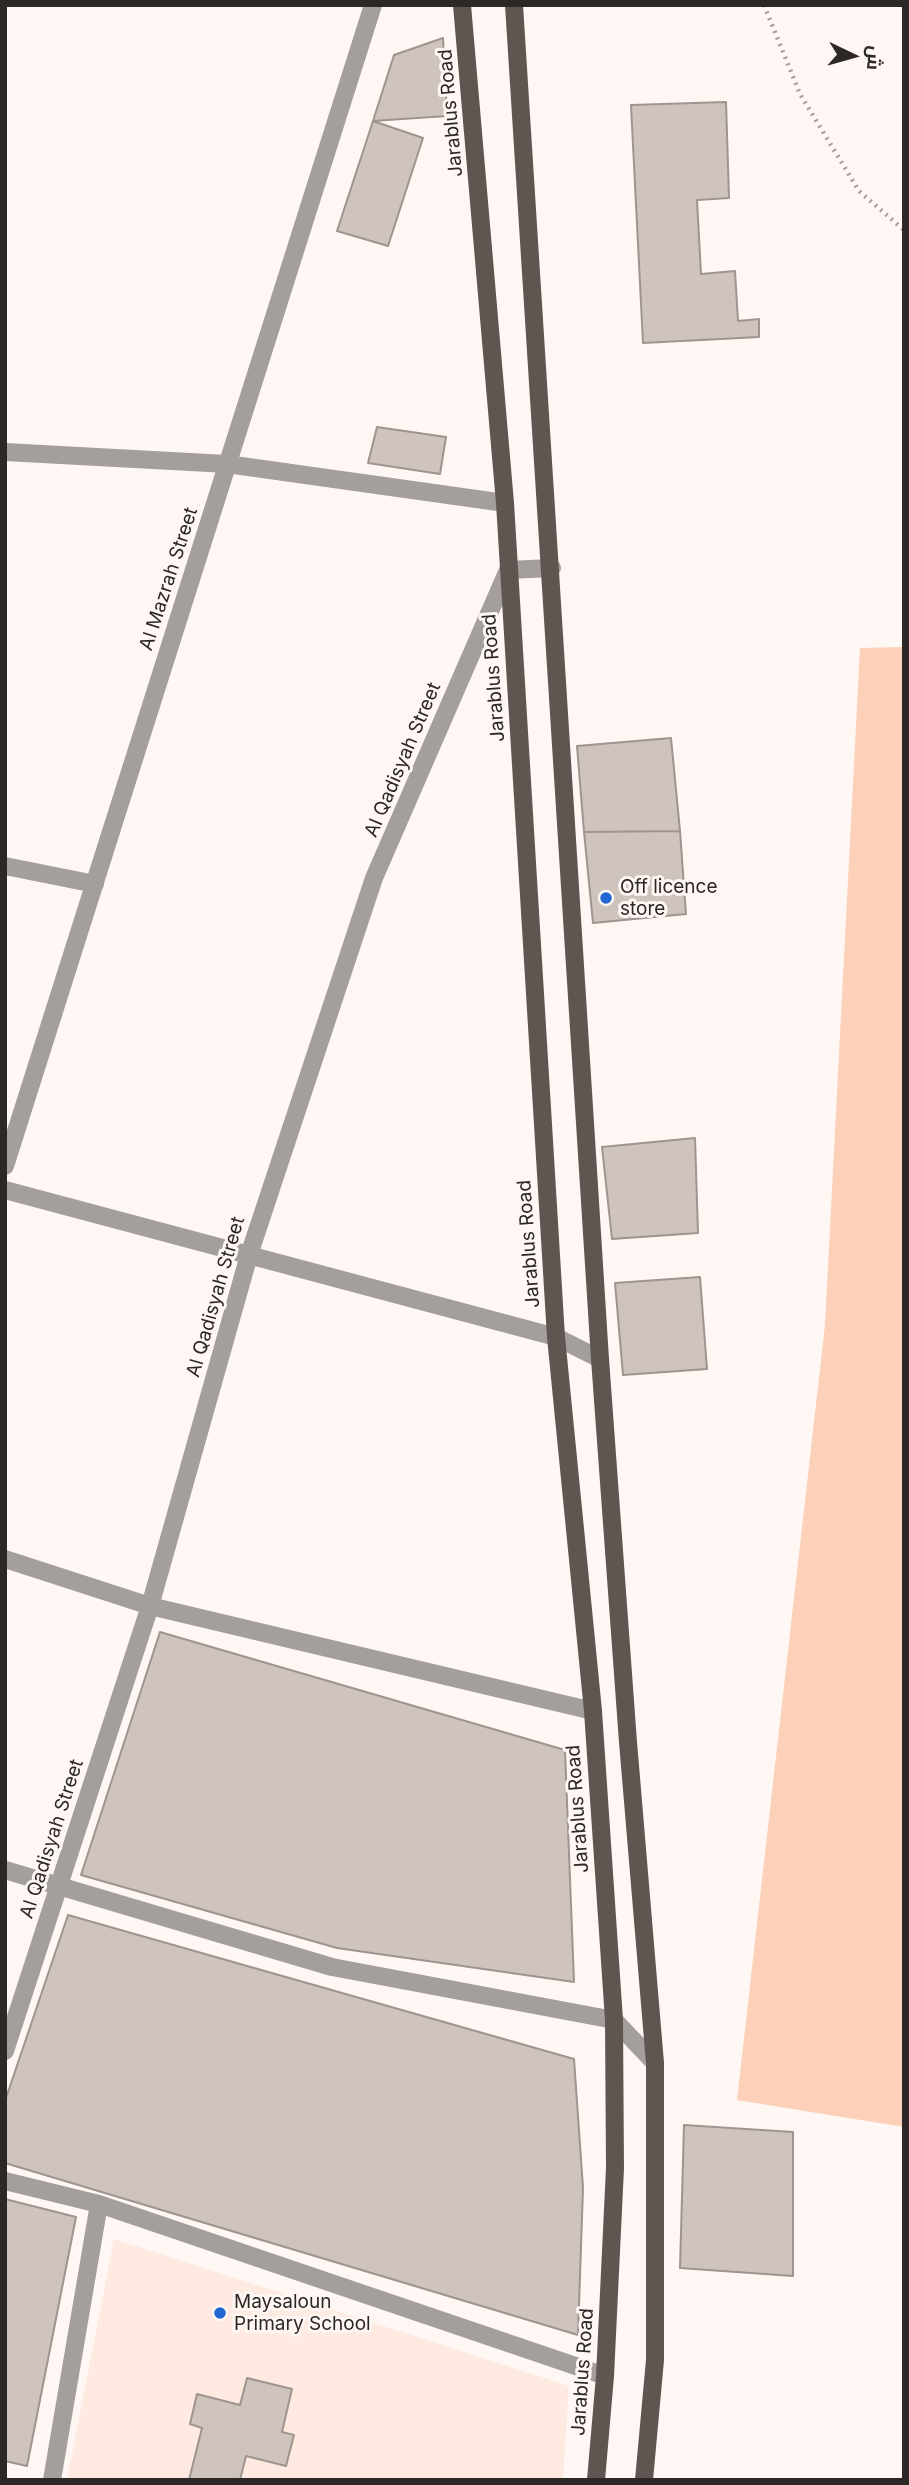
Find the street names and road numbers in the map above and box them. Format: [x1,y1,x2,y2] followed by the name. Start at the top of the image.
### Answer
[434,48,468,178] street label: Jarablus Road
[135,504,203,654] street label: Al Mazrah Street
[478,613,510,743] street label: Jarablus Road
[360,679,446,841] street label: Al Qadisyah Street
[513,1179,545,1309] street label: Jarablus Road
[182,1214,250,1380] street label: Al Qadisyah Street
[562,1744,594,1874] street label: Jarablus Road
[16,1757,88,1921] street label: Al Qadisyah Street
[567,2307,599,2437] street label: Jarablus Road

